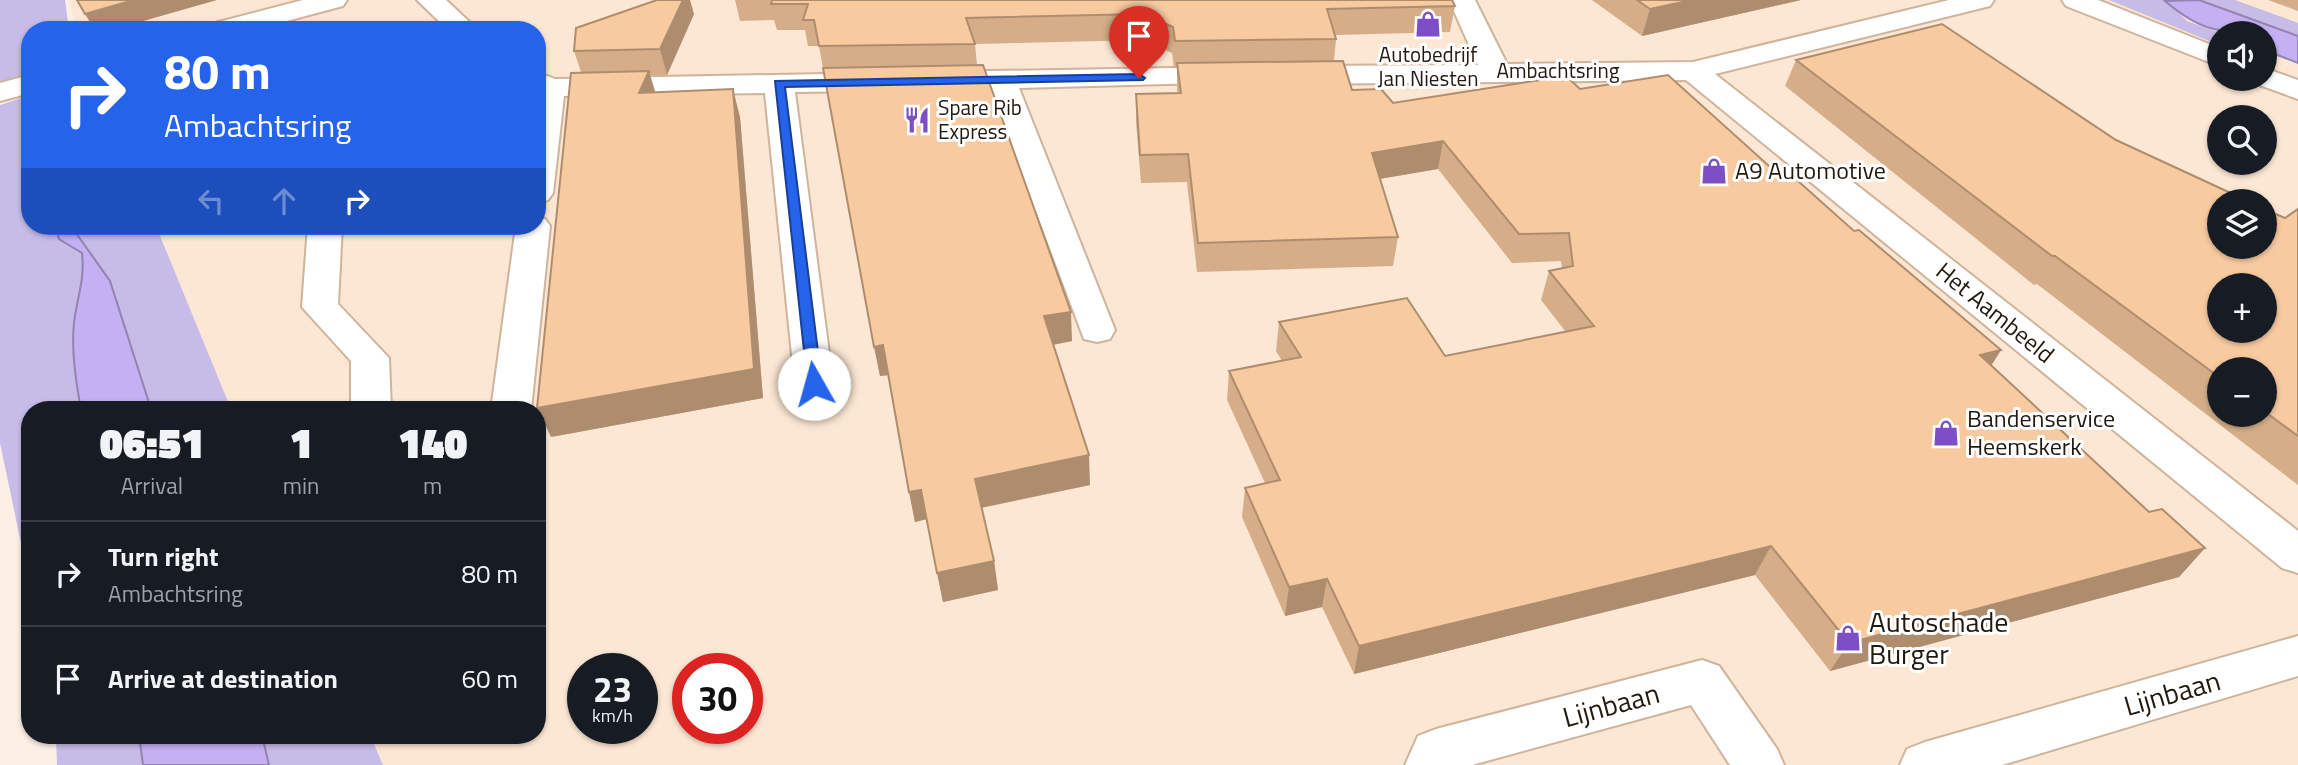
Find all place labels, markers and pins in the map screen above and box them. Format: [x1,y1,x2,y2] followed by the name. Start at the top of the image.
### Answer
[1109,6,1169,78] pin
[1413,9,1443,39] shop icon: Autobedrijf Jan Niesten
[1378,38,1478,94] place label: Autobedrijf Jan Niesten
[938,91,1022,147] place label: Spare Rib Express
[902,105,932,135] restaurant icon: Spare Rib Express
[1735,152,1886,188] place label: A9 Automotive
[1699,156,1729,186] shop icon: A9 Automotive
[1967,400,2115,464] place label: Bandenservice Heemskerk
[1931,418,1961,448] shop icon: Bandenservice Heemskerk
[1869,600,2008,675] place label: Autoschade Burger
[1833,623,1863,653] shop icon: Autoschade Burger

